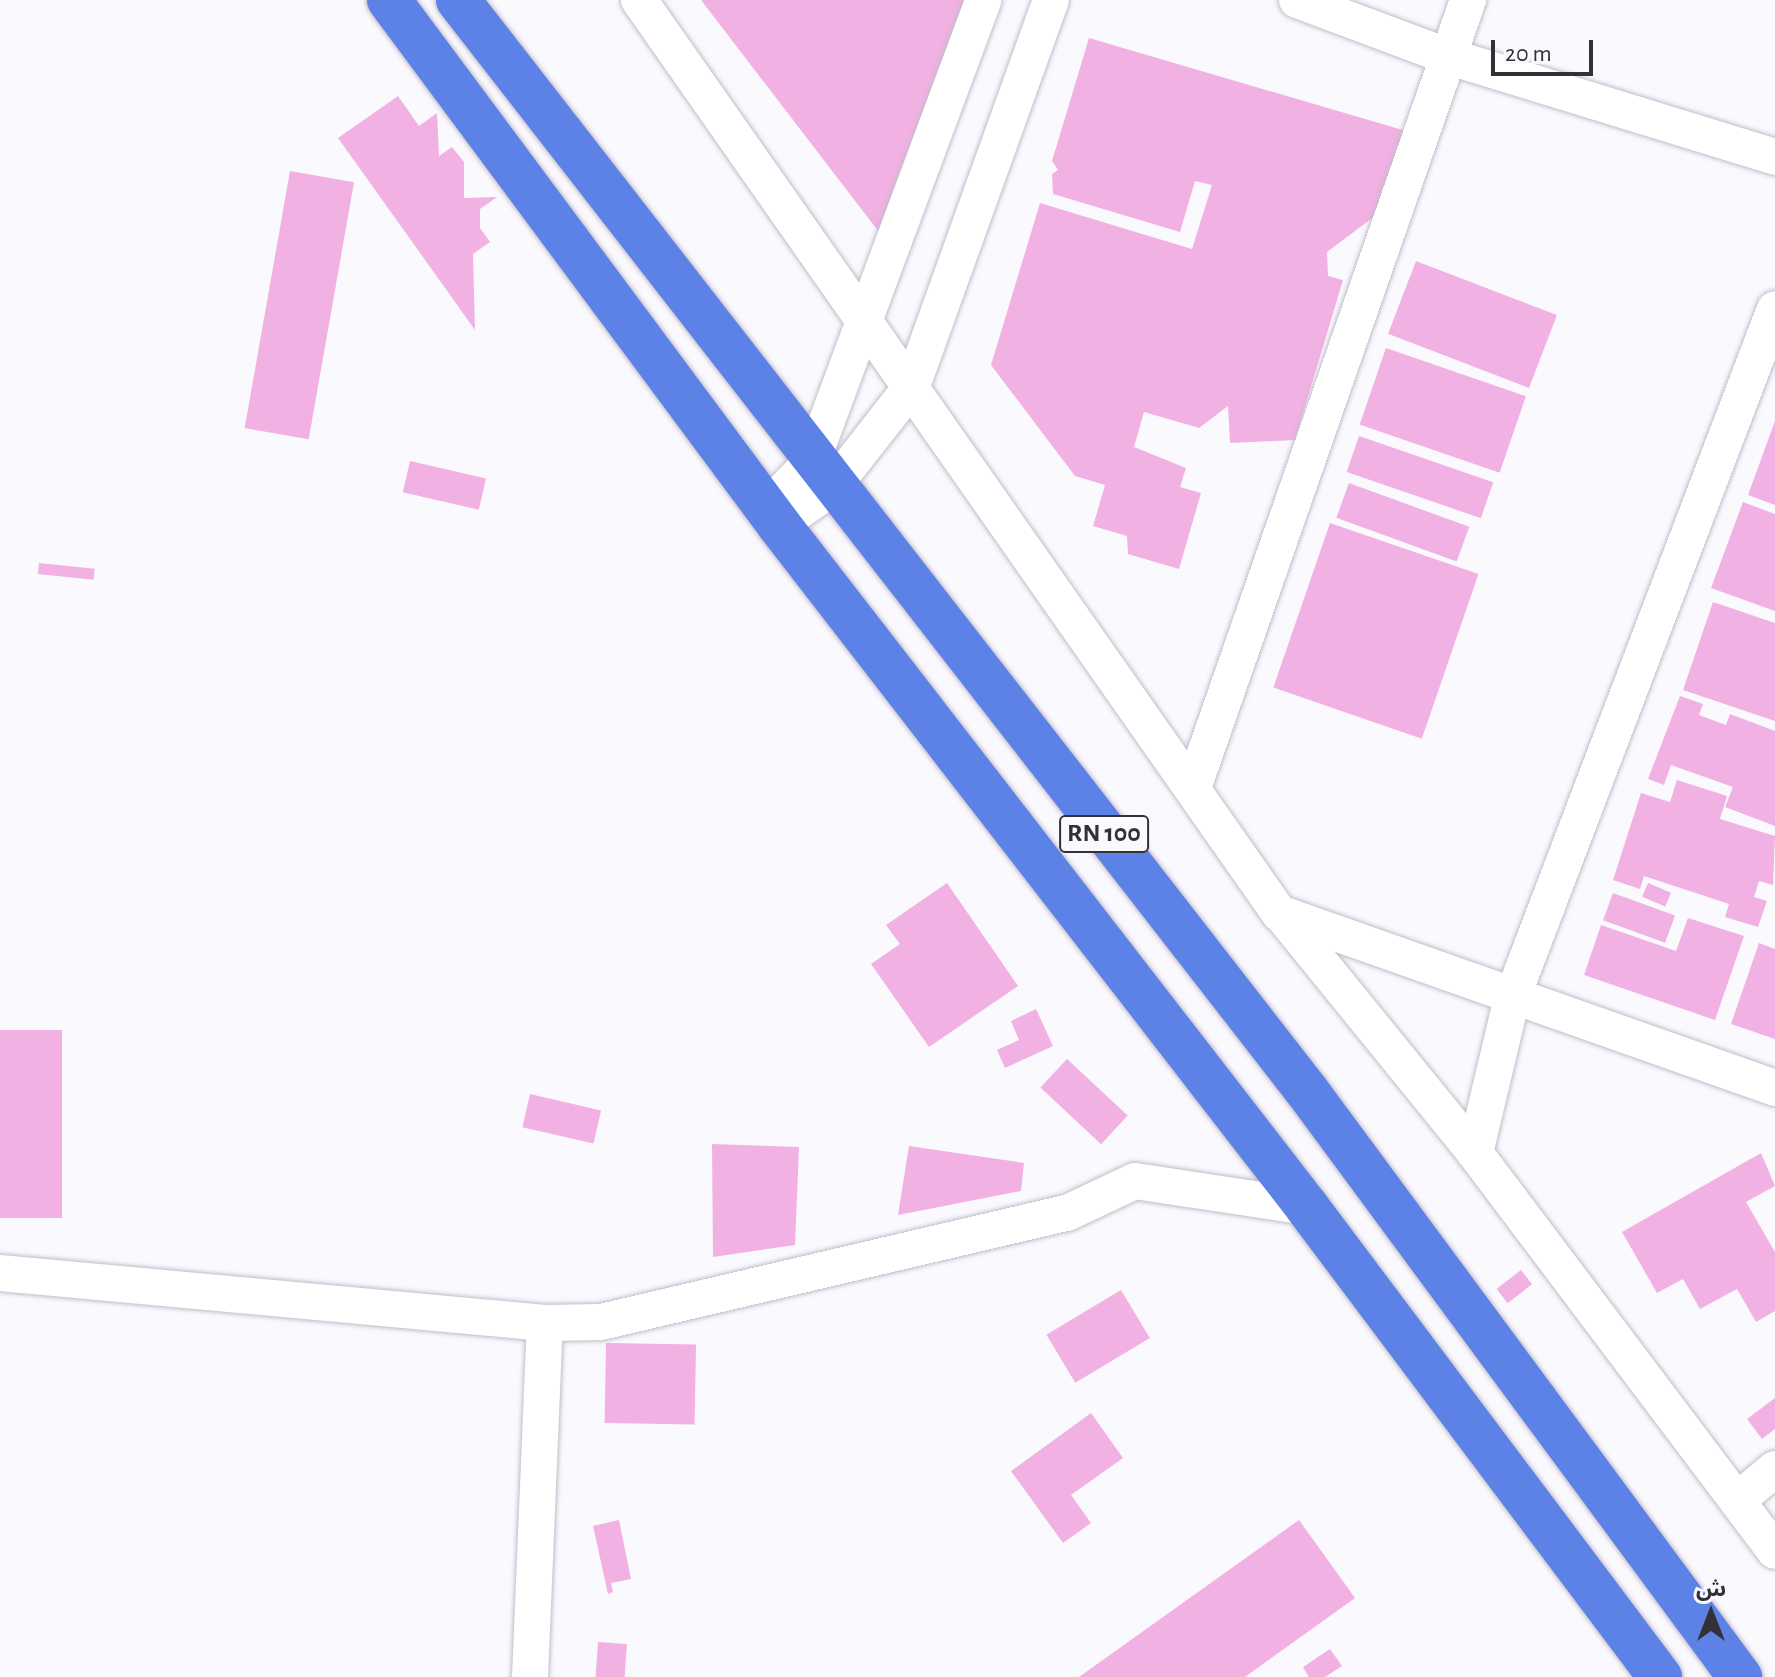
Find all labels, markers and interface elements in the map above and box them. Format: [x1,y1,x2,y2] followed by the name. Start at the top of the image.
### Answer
[1495,24,1597,74] scale bar
[1505,42,1552,66] text: 20 m
[1058,812,1150,856] road number: RN 100
[1671,1573,1751,1653] north arrow
[1696,1578,1726,1600] text: ش

